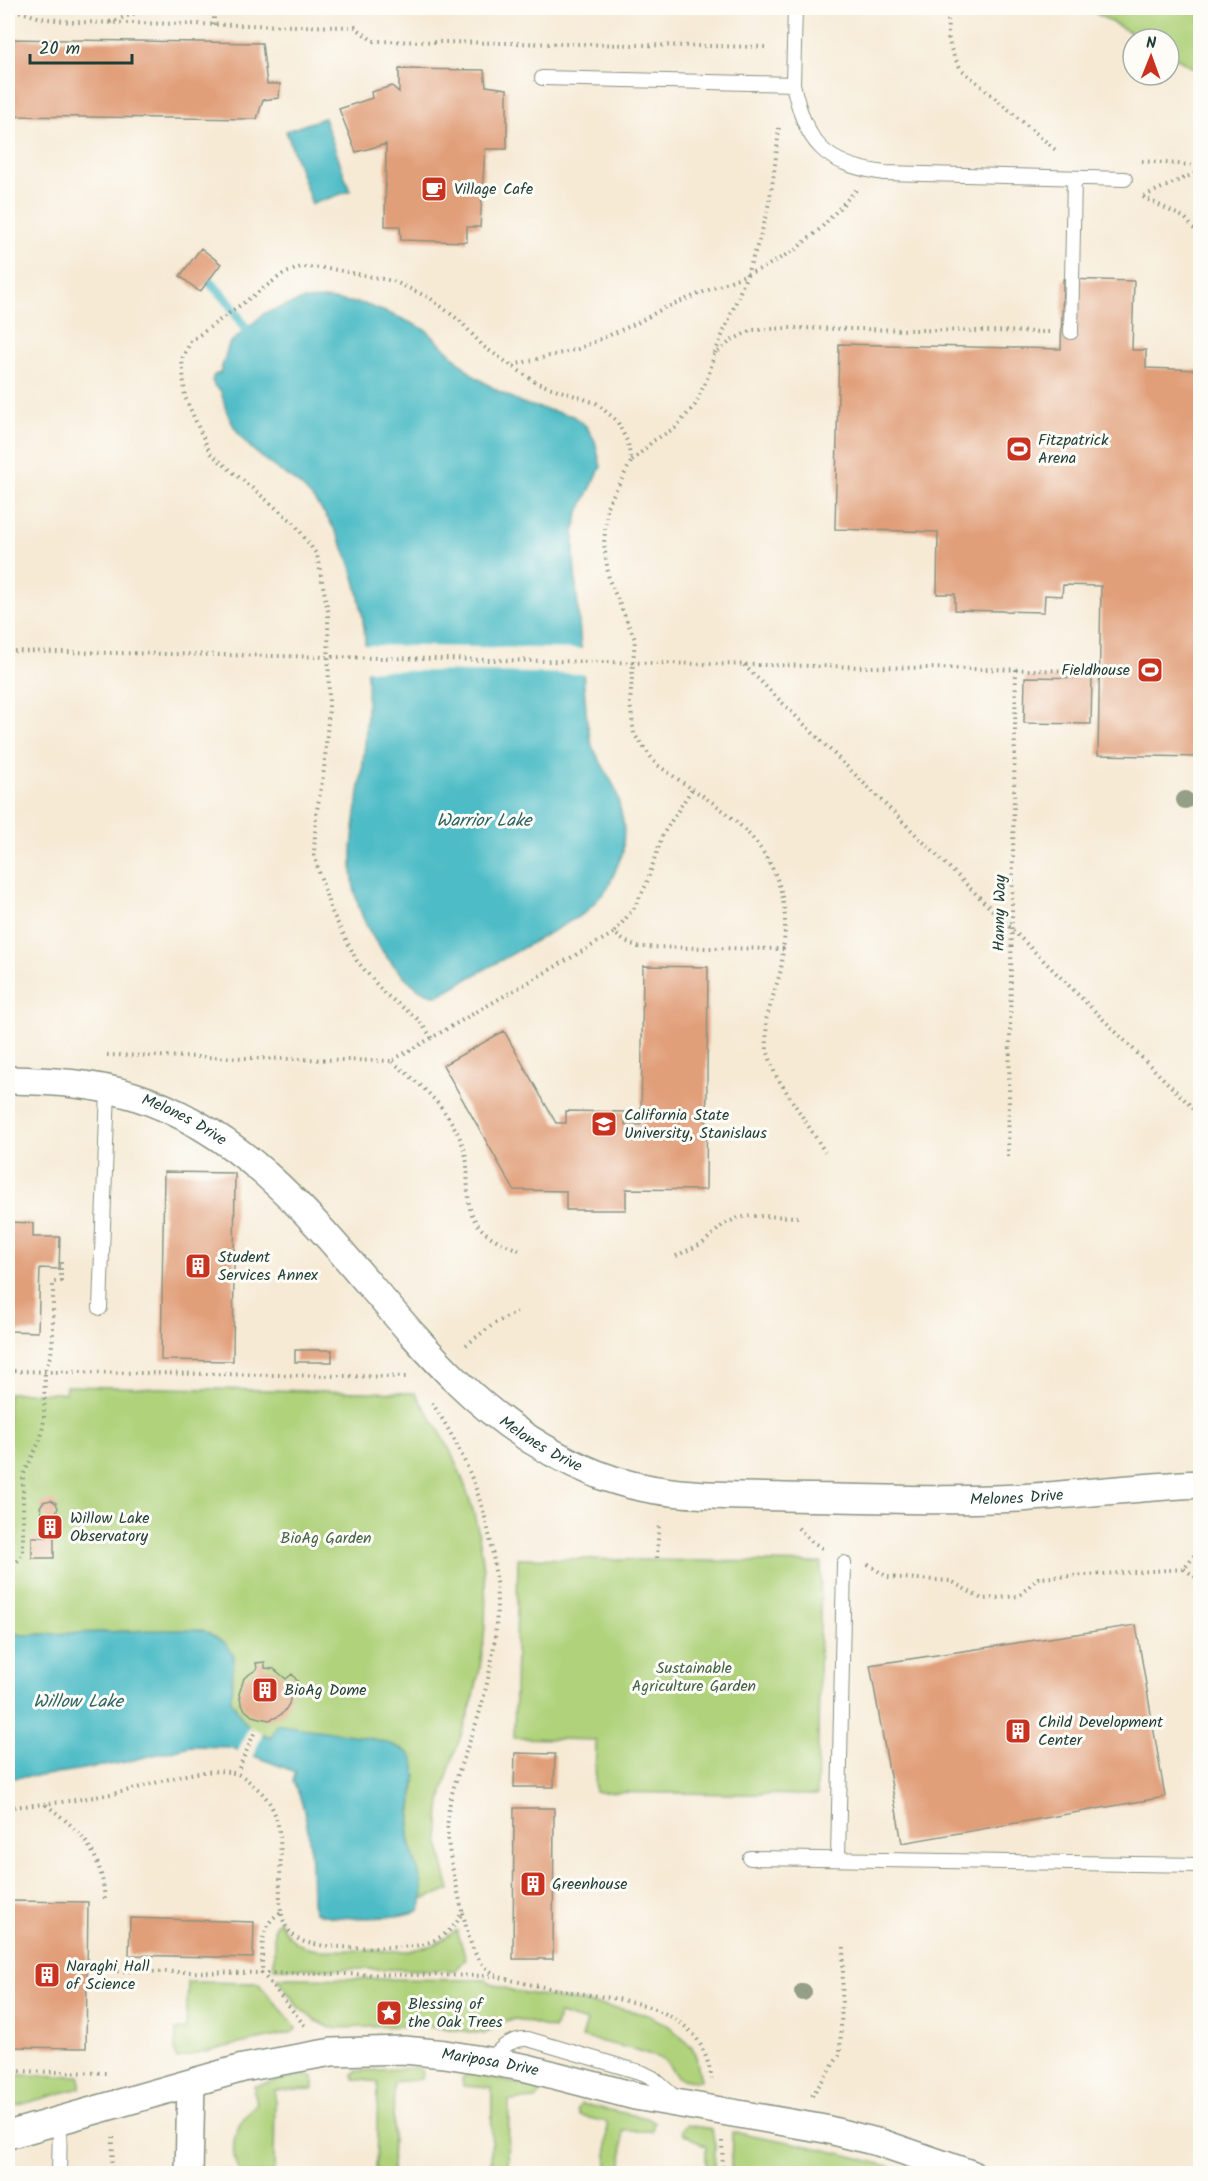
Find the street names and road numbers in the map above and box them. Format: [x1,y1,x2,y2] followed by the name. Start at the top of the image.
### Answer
[987,874,1013,952] street label: Hanny Way
[138,1087,232,1152] street label: Melones Drive
[494,1409,587,1479] street label: Melones Drive
[970,1482,1064,1512] street label: Melones Drive
[440,2041,542,2083] street label: Mariposa Drive

